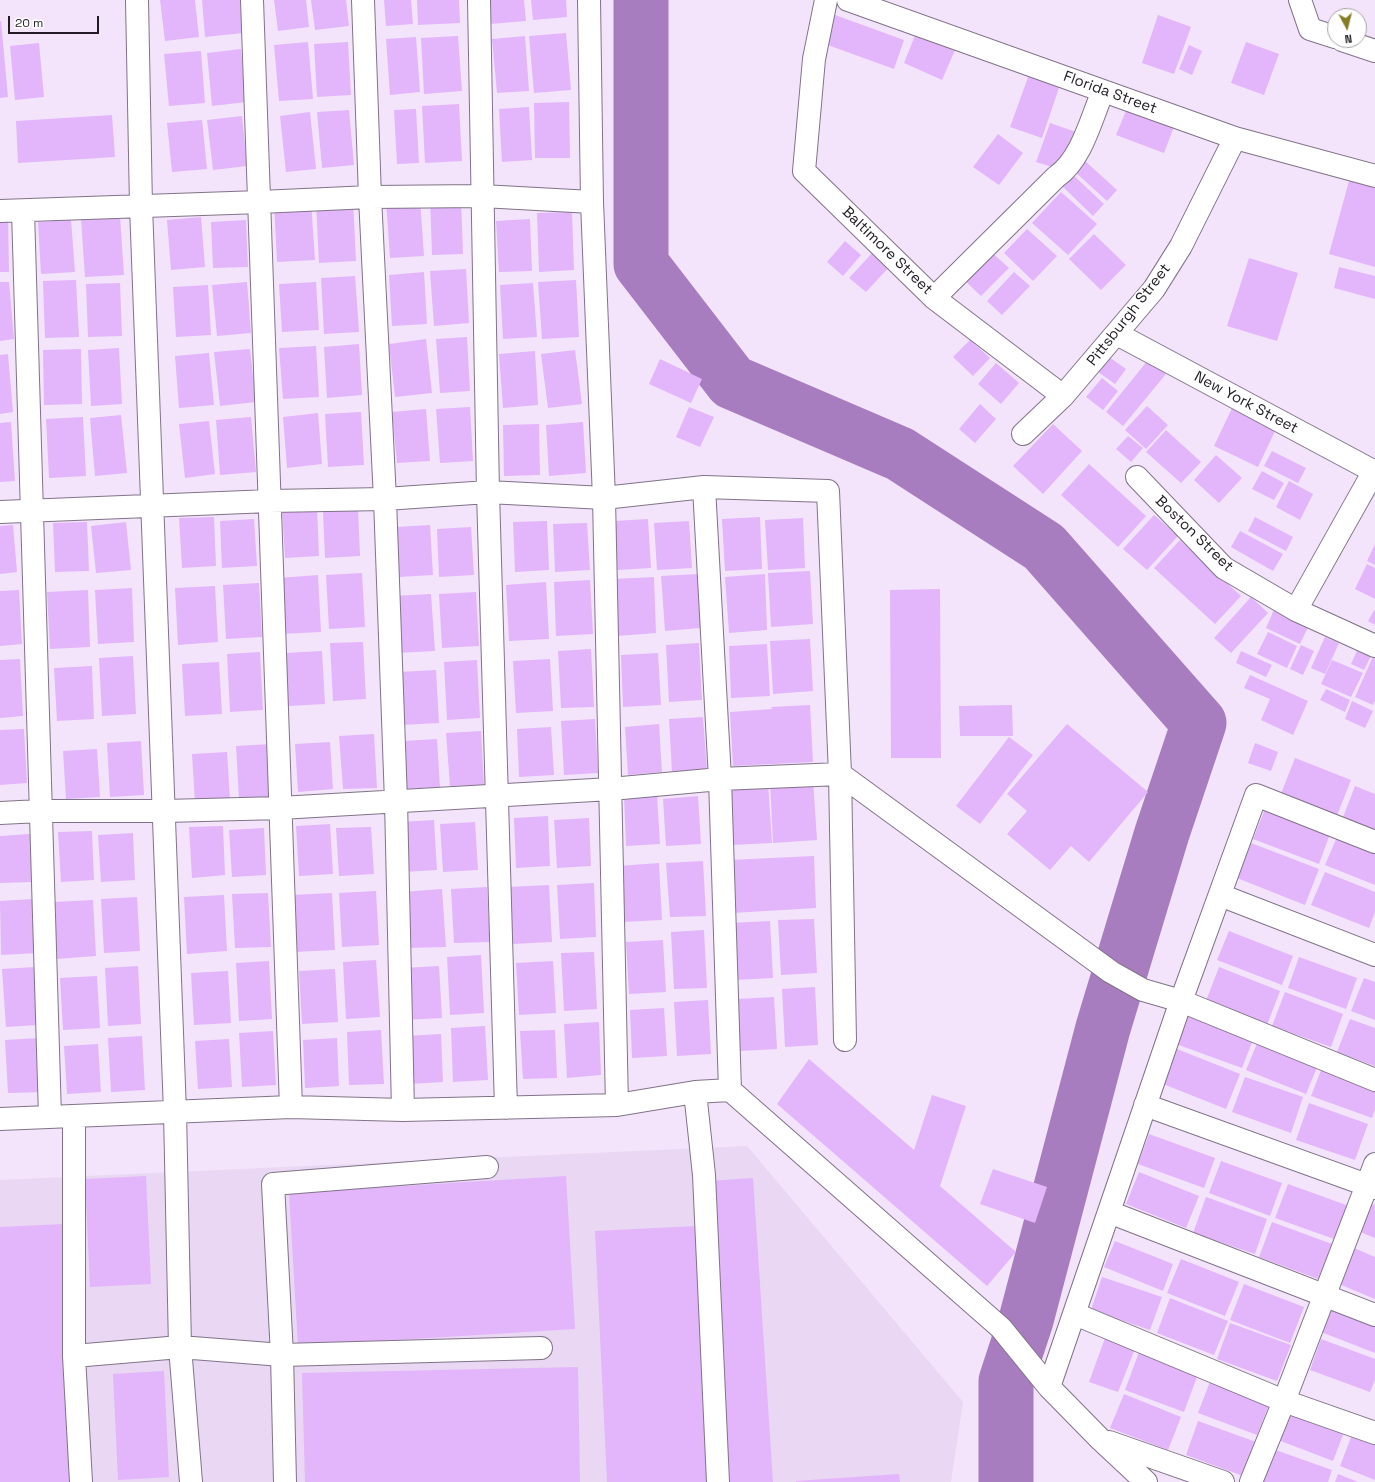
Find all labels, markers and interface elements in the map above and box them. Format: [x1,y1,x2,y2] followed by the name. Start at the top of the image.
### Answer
[10,8,101,34] scale bar
[1327,8,1367,48] north arrow
[15,15,43,31] text: 20 m
[1344,32,1353,46] text: N
[1061,68,1159,118] street label: Florida Street
[838,203,936,299] street label: Baltimore Street
[1083,260,1175,370] street label: Pittsburgh Street
[1191,368,1301,438] street label: New York Street
[1151,492,1237,576] street label: Boston Street

